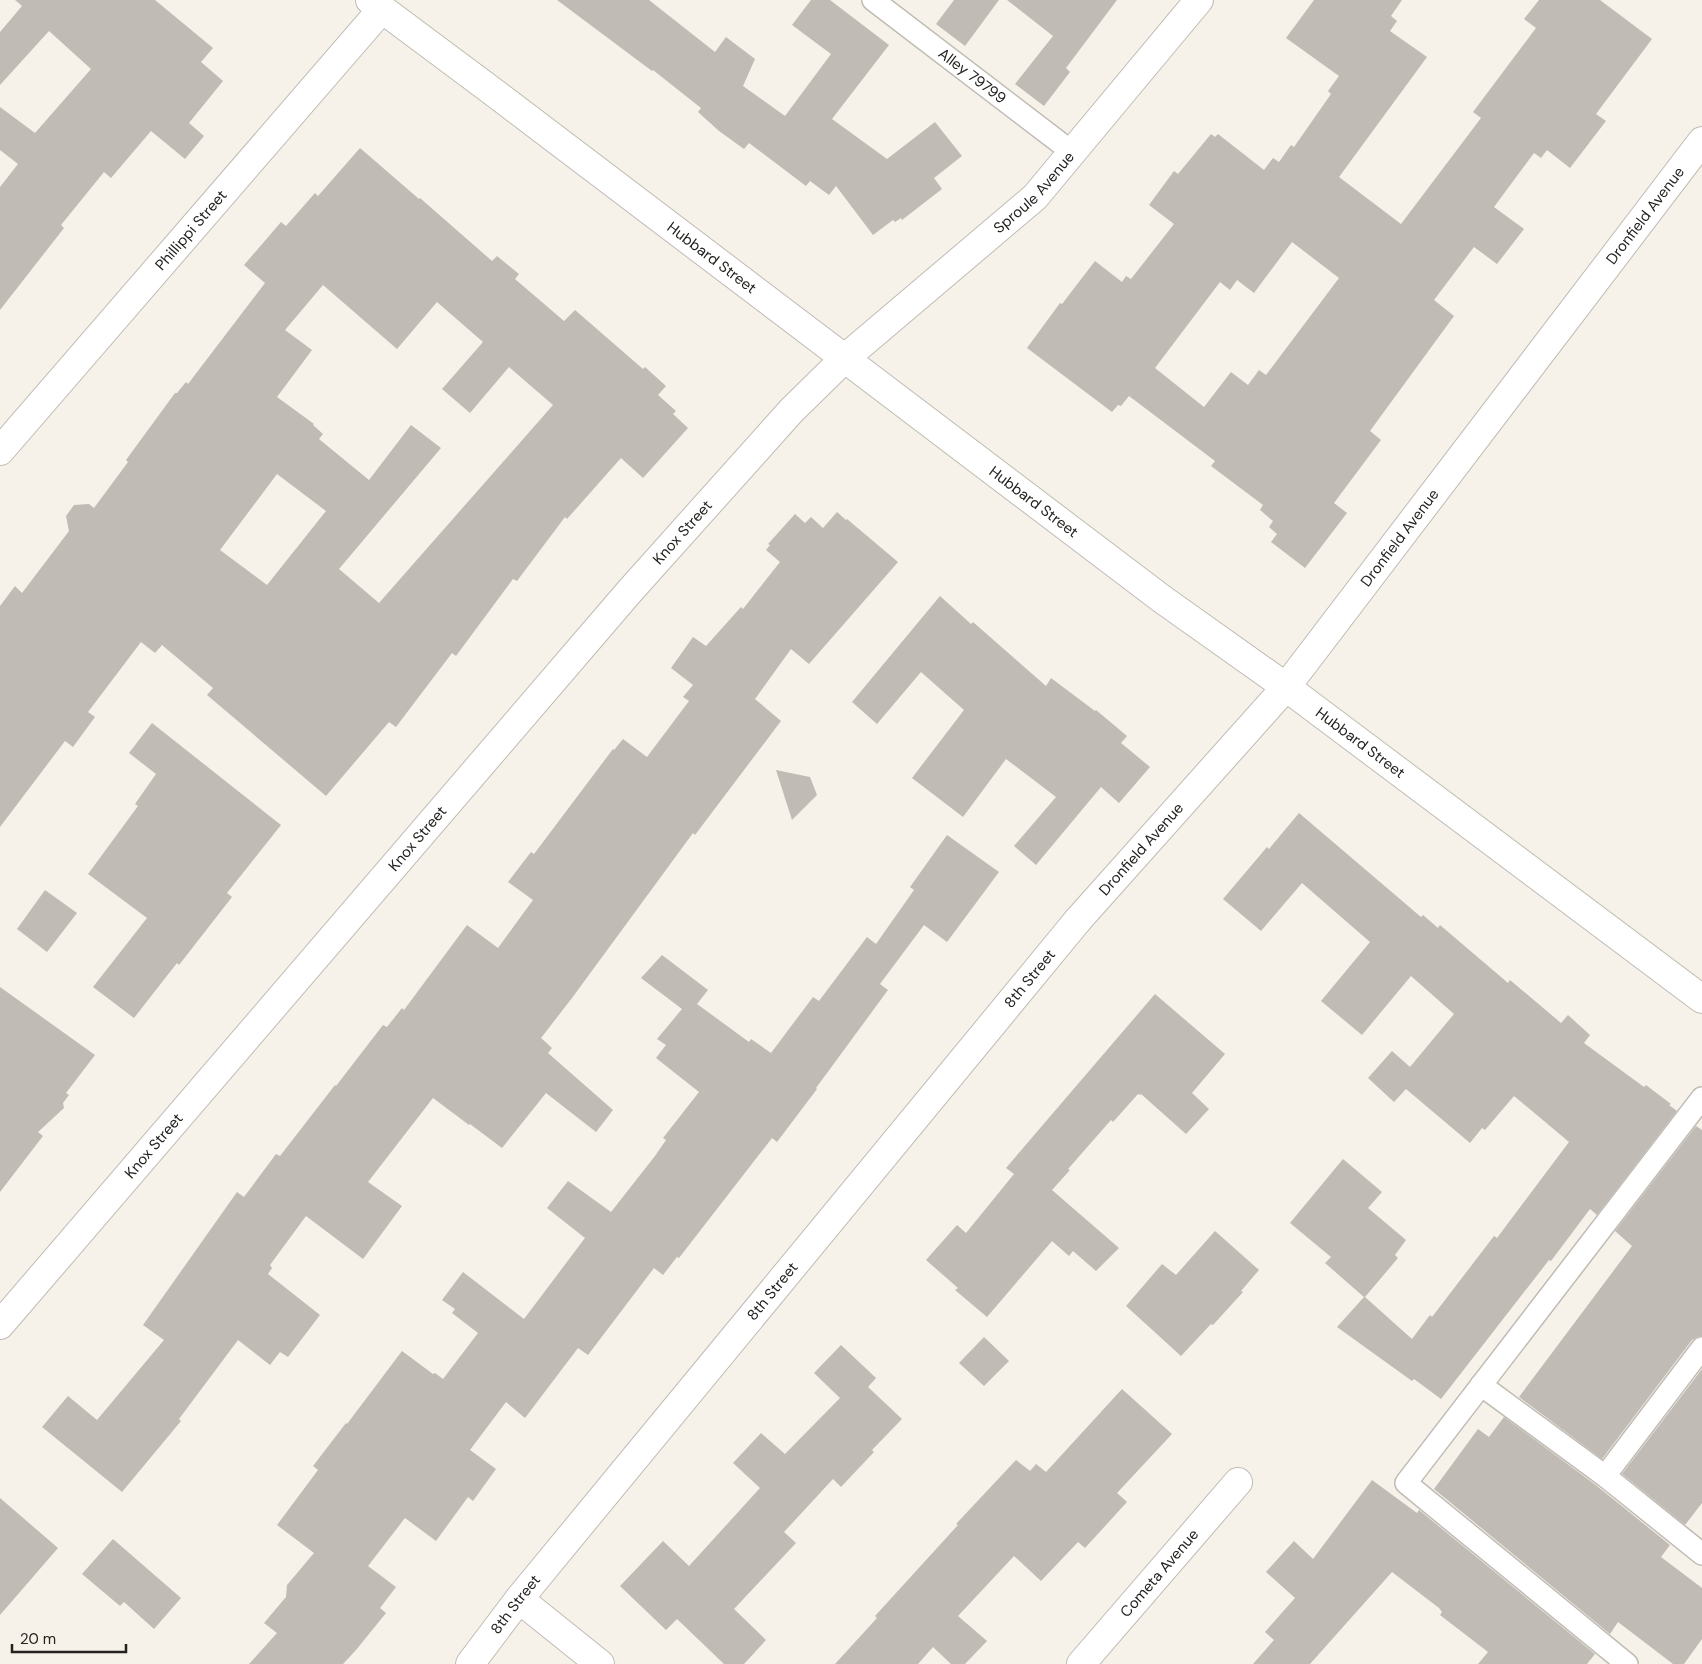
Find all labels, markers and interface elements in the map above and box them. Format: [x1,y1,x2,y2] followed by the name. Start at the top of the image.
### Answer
[934,44,1010,108] street label: Alley 79799
[989,147,1079,238] street label: Sproule Avenue
[1601,163,1689,269] street label: Dronfield Avenue
[151,186,231,275] street label: Phillippi Street
[663,217,761,298] street label: Hubbard Street
[985,461,1082,542] street label: Hubbard Street
[1356,485,1443,591] street label: Dronfield Avenue
[648,496,717,569] street label: Knox Street
[1312,703,1409,783] street label: Hubbard Street
[1095,798,1188,900] street label: Dronfield Avenue
[384,802,451,875] street label: Knox Street
[1000,945,1060,1012] street label: 8th Street
[120,1109,187,1183] street label: Knox Street
[742,1258,802,1325] street label: 8th Street
[1116,1525,1203,1621] street label: Cometa Avenue
[486,1570,545,1638] street label: 8th Street
[12,1622,126,1654] scale bar
[20,1629,56,1649] text: 20 m

